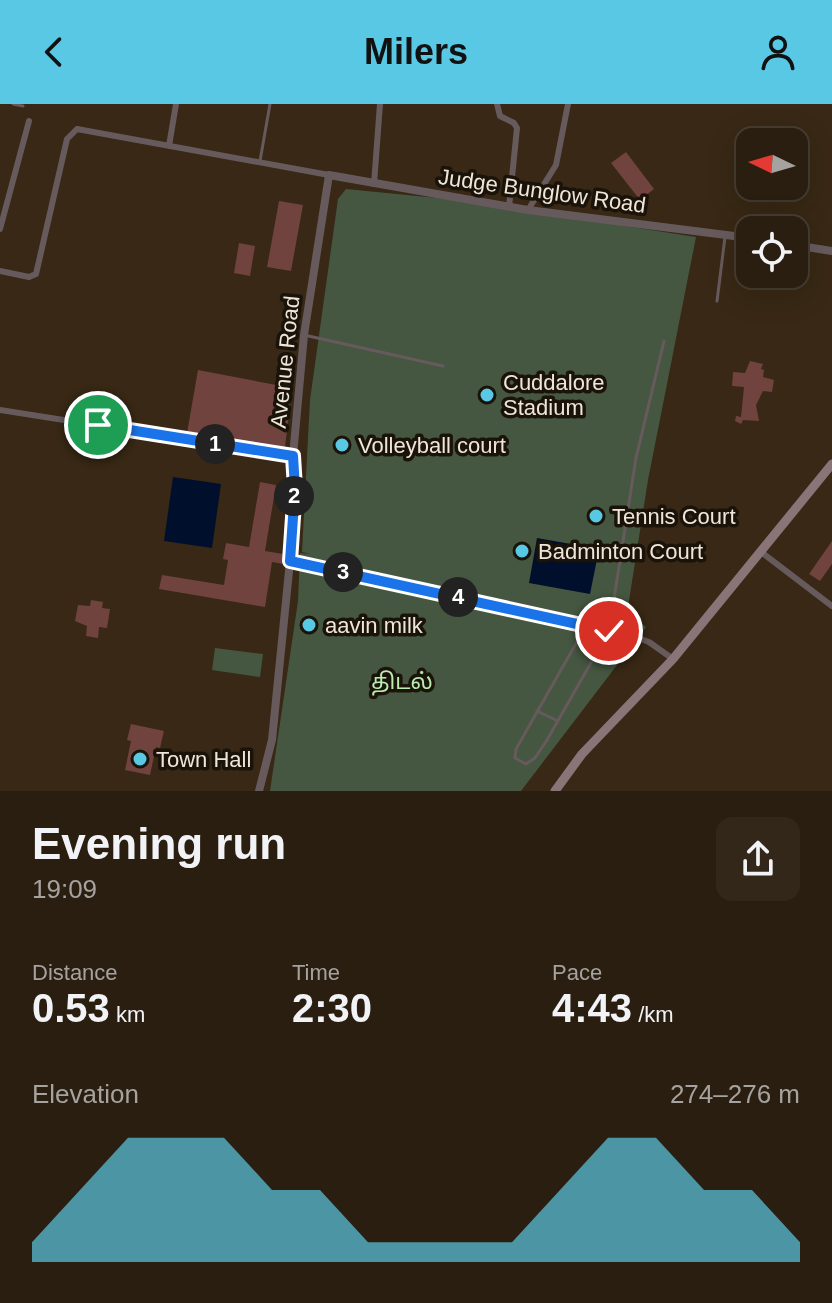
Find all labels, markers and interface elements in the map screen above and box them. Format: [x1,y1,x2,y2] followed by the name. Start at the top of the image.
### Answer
[32,30,76,74] icon: back
[756,30,800,74] icon: person
[364,31,468,72] text: Milers
[736,128,808,200] north arrow
[736,128,808,288] map controls
[437,164,647,218] street label: Judge Bunglow Road
[736,216,808,288] button: locate
[266,295,304,429] street label: Avenue Road
[503,370,605,420] place label: Cuddalore Stadium
[478,386,496,404] marker: Cuddalore Stadium
[64,391,132,459] pin
[76,403,120,447] icon: arrive
[195,424,235,464] pin: 1
[209,431,221,456] text: 1
[358,433,506,458] place label: Volleyball court
[333,436,351,454] marker: Volleyball court
[274,476,314,516] pin: 2
[288,483,300,508] text: 2
[612,504,736,529] place label: Tennis Court
[587,507,605,525] marker: Tennis Court
[538,539,703,564] place label: Badminton Court
[513,542,531,560] marker: Badminton Court
[323,552,363,592] pin: 3
[337,559,349,584] text: 3
[438,577,478,617] pin: 4
[452,584,464,609] text: 4
[575,597,643,665] pin
[587,609,631,653] icon: check
[325,613,424,638] place label: aavin milk
[300,616,318,634] marker: aavin milk
[371,669,433,696] park label: திடல்
[156,747,251,772] place label: Town Hall
[131,750,149,768] marker: Town Hall
[716,817,800,901] button: share
[32,819,286,868] text: Evening run
[32,874,97,904] text: 19:09
[32,960,118,985] text: Distance
[292,960,340,985] text: Time
[552,960,602,985] text: Pace
[32,986,110,1030] text: 0.53
[292,986,372,1030] text: 2:30
[552,986,632,1030] text: 4:43
[110,1002,145,1027] text: km
[632,1002,674,1027] text: /km
[32,1079,139,1109] text: Elevation
[670,1079,800,1109] text: 274–276 m

